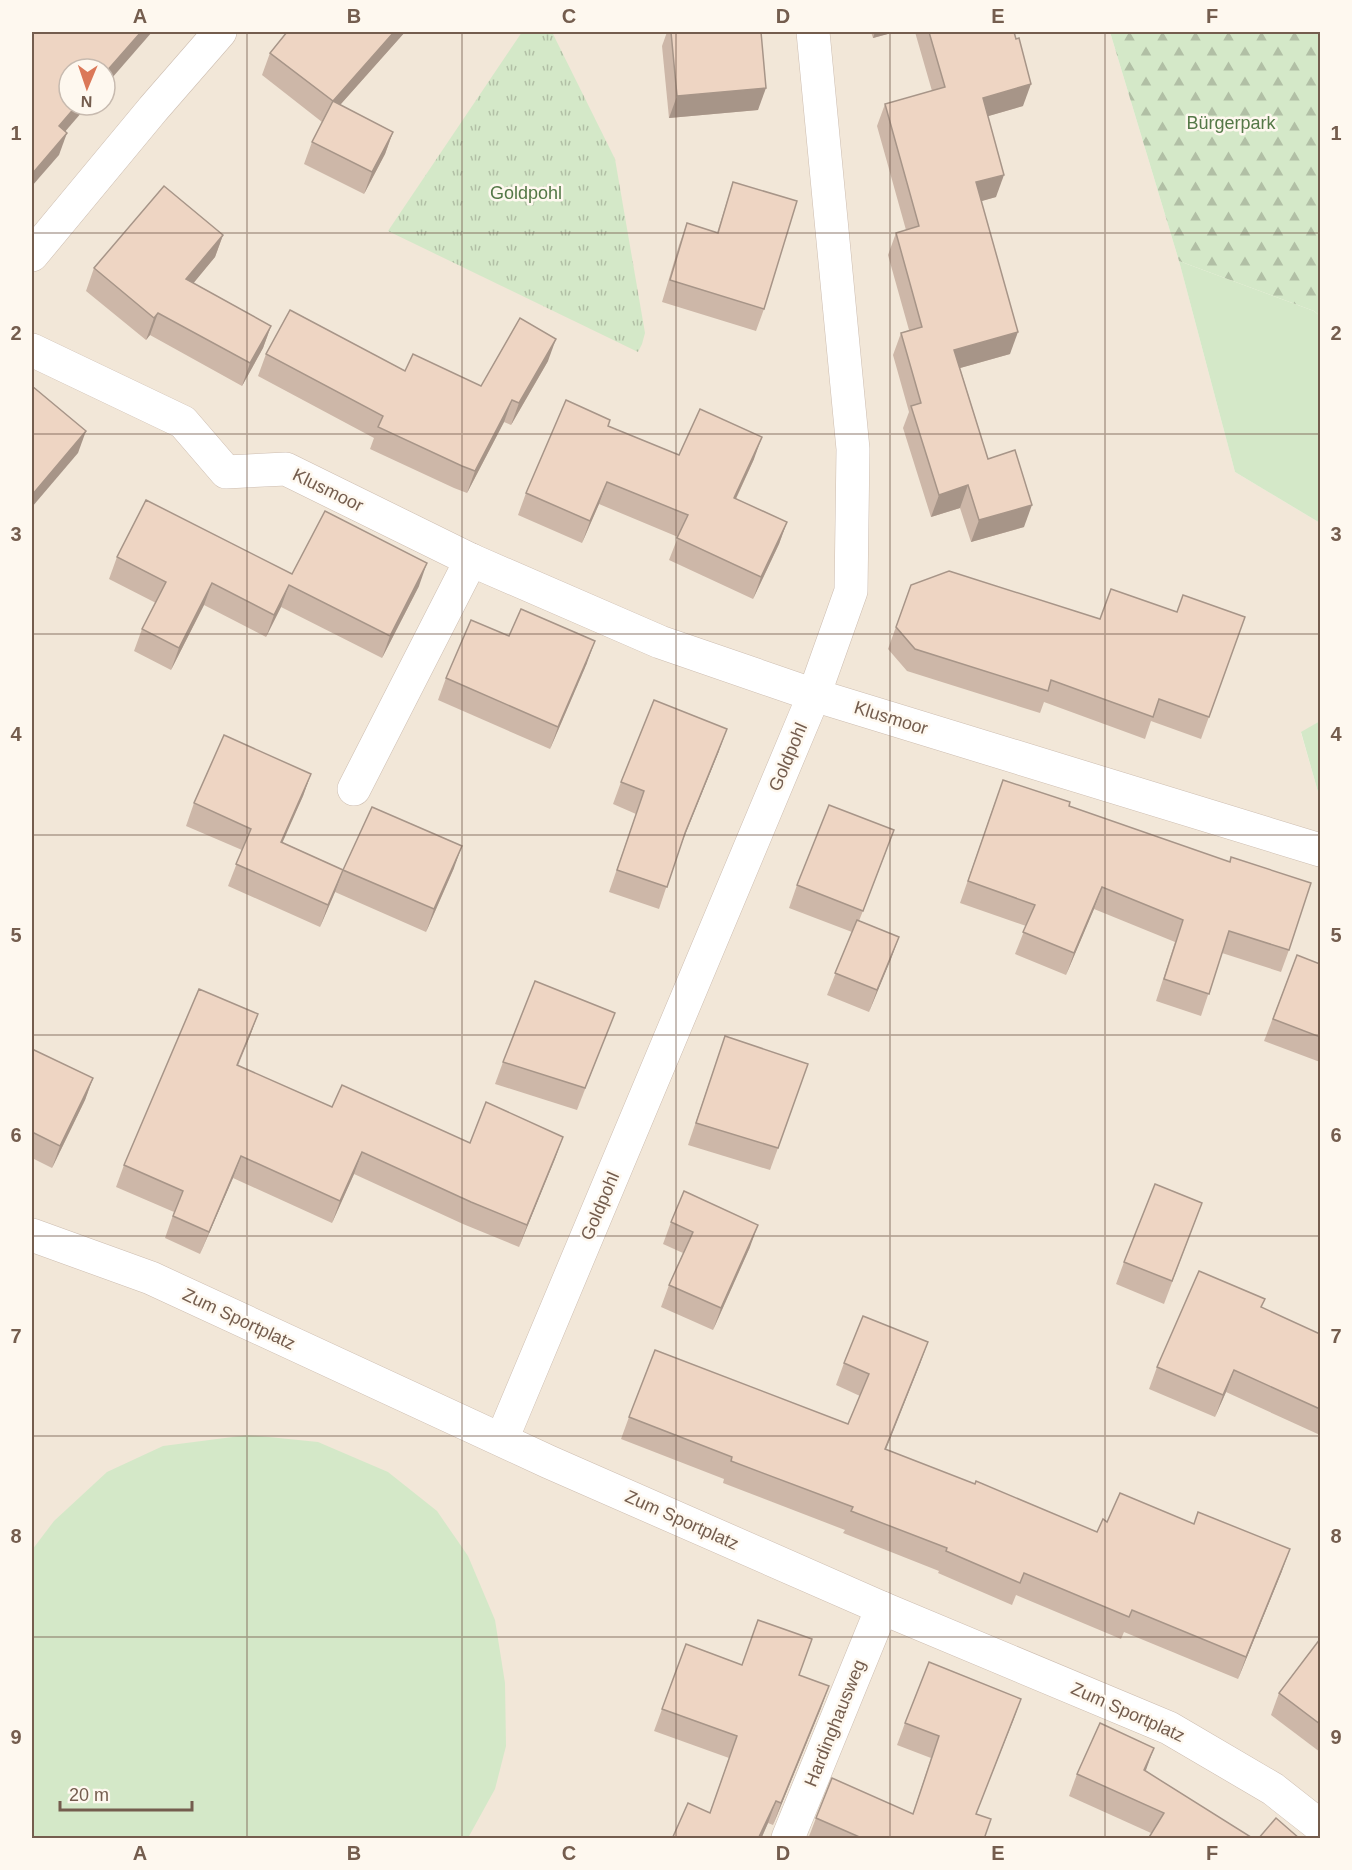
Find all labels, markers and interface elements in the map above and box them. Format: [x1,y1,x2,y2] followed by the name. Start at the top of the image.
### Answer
[133,5,147,27] text: A
[347,5,361,27] text: B
[562,5,576,27] text: C
[776,5,790,27] text: D
[991,5,1005,27] text: E
[1206,5,1218,27] text: F
[57,57,117,117] north arrow
[80,93,93,110] text: N
[1186,113,1277,133] park label: Bürgerpark
[10,122,22,144] text: 1
[1330,122,1342,144] text: 1
[490,183,562,203] park label: Goldpohl
[10,322,22,344] text: 2
[1330,322,1342,344] text: 2
[289,464,367,516] street label: Klusmoor
[10,523,22,545] text: 3
[1330,523,1342,545] text: 3
[852,697,930,739] street label: Klusmoor
[765,720,811,794] street label: Goldpohl
[10,723,22,745] text: 4
[1330,723,1342,745] text: 4
[10,924,22,946] text: 5
[1330,924,1342,946] text: 5
[10,1124,22,1146] text: 6
[1330,1124,1342,1146] text: 6
[577,1169,623,1243] street label: Goldpohl
[179,1284,299,1354] street label: Zum Sportplatz
[10,1325,22,1347] text: 7
[1330,1325,1342,1347] text: 7
[622,1486,742,1554] street label: Zum Sportplatz
[10,1525,22,1547] text: 8
[1330,1525,1342,1547] text: 8
[800,1657,870,1789] street label: Hardinghausweg
[1068,1678,1188,1746] street label: Zum Sportplatz
[10,1726,22,1748] text: 9
[1330,1726,1342,1748] text: 9
[60,1774,192,1812] scale bar
[69,1785,109,1805] text: 20 m
[133,1842,147,1864] text: A
[347,1842,361,1864] text: B
[562,1842,576,1864] text: C
[776,1842,790,1864] text: D
[991,1842,1005,1864] text: E
[1206,1842,1218,1864] text: F

